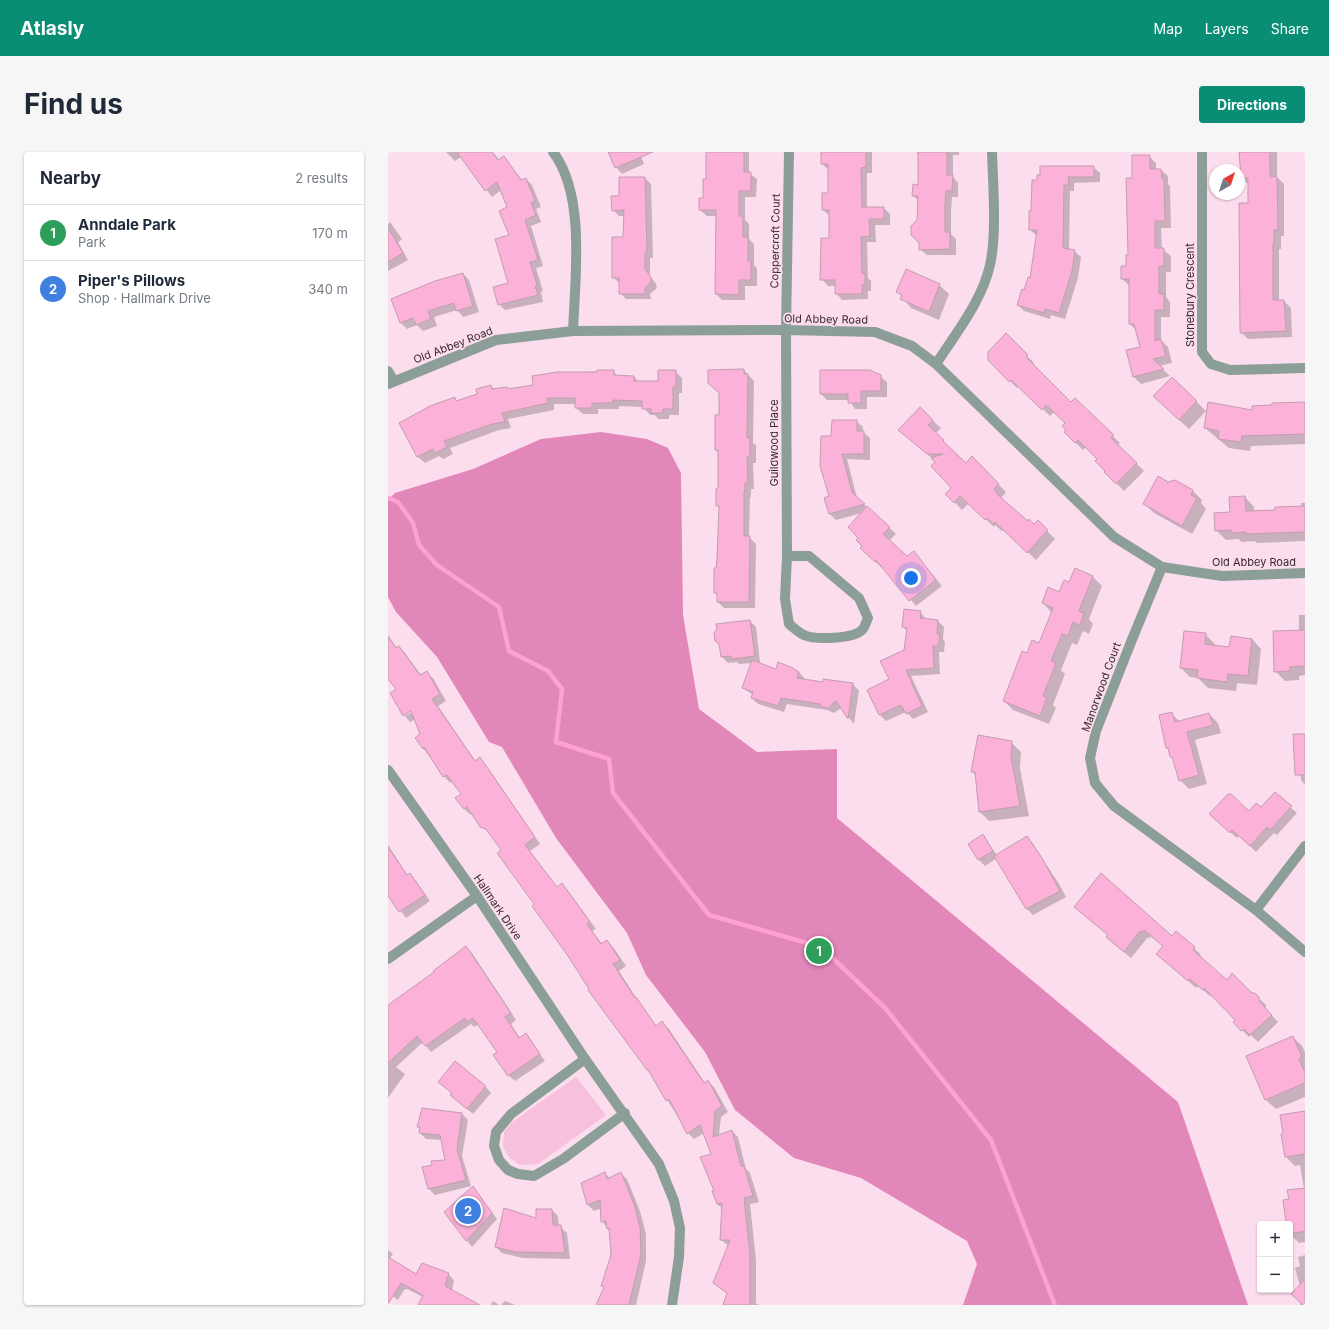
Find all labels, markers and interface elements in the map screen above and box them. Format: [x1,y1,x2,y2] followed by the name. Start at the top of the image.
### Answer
[20,17,84,40] text: Atlasly
[1154,20,1183,37] text: Map
[1205,20,1249,37] text: Layers
[1271,20,1309,37] text: Share
[1199,86,1305,123] button: Directions
[24,87,123,121] text: Find us
[1209,164,1245,200] north arrow
[40,168,101,188] text: Nearby
[295,170,348,186] text: 2 results
[767,193,783,288] street label: Coppercroft Court
[78,215,176,234] text: Anndale Park
[50,225,56,241] text: 1
[312,225,348,241] text: 170 m
[78,234,106,250] text: Park
[1183,243,1197,347] street label: Stonebury Crescent
[78,271,185,290] text: Piper's Pillows
[49,281,57,297] text: 2
[308,281,348,297] text: 340 m
[78,290,211,306] text: Shop · Hallmark Drive
[784,311,868,327] street label: Old Abbey Road
[411,323,495,367] street label: Old Abbey Road
[767,399,781,487] street label: Guildwood Place
[1212,555,1296,569] street label: Old Abbey Road
[901,568,921,588] your location
[1078,640,1124,734] street label: Manorwood Court
[471,871,525,943] street label: Hallmark Drive
[806,936,832,966] pin: 1
[455,1196,481,1226] pin: 2
[1257,1221,1293,1293] map controls
[1257,1221,1293,1257] button: +
[1257,1257,1293,1293] button: −

